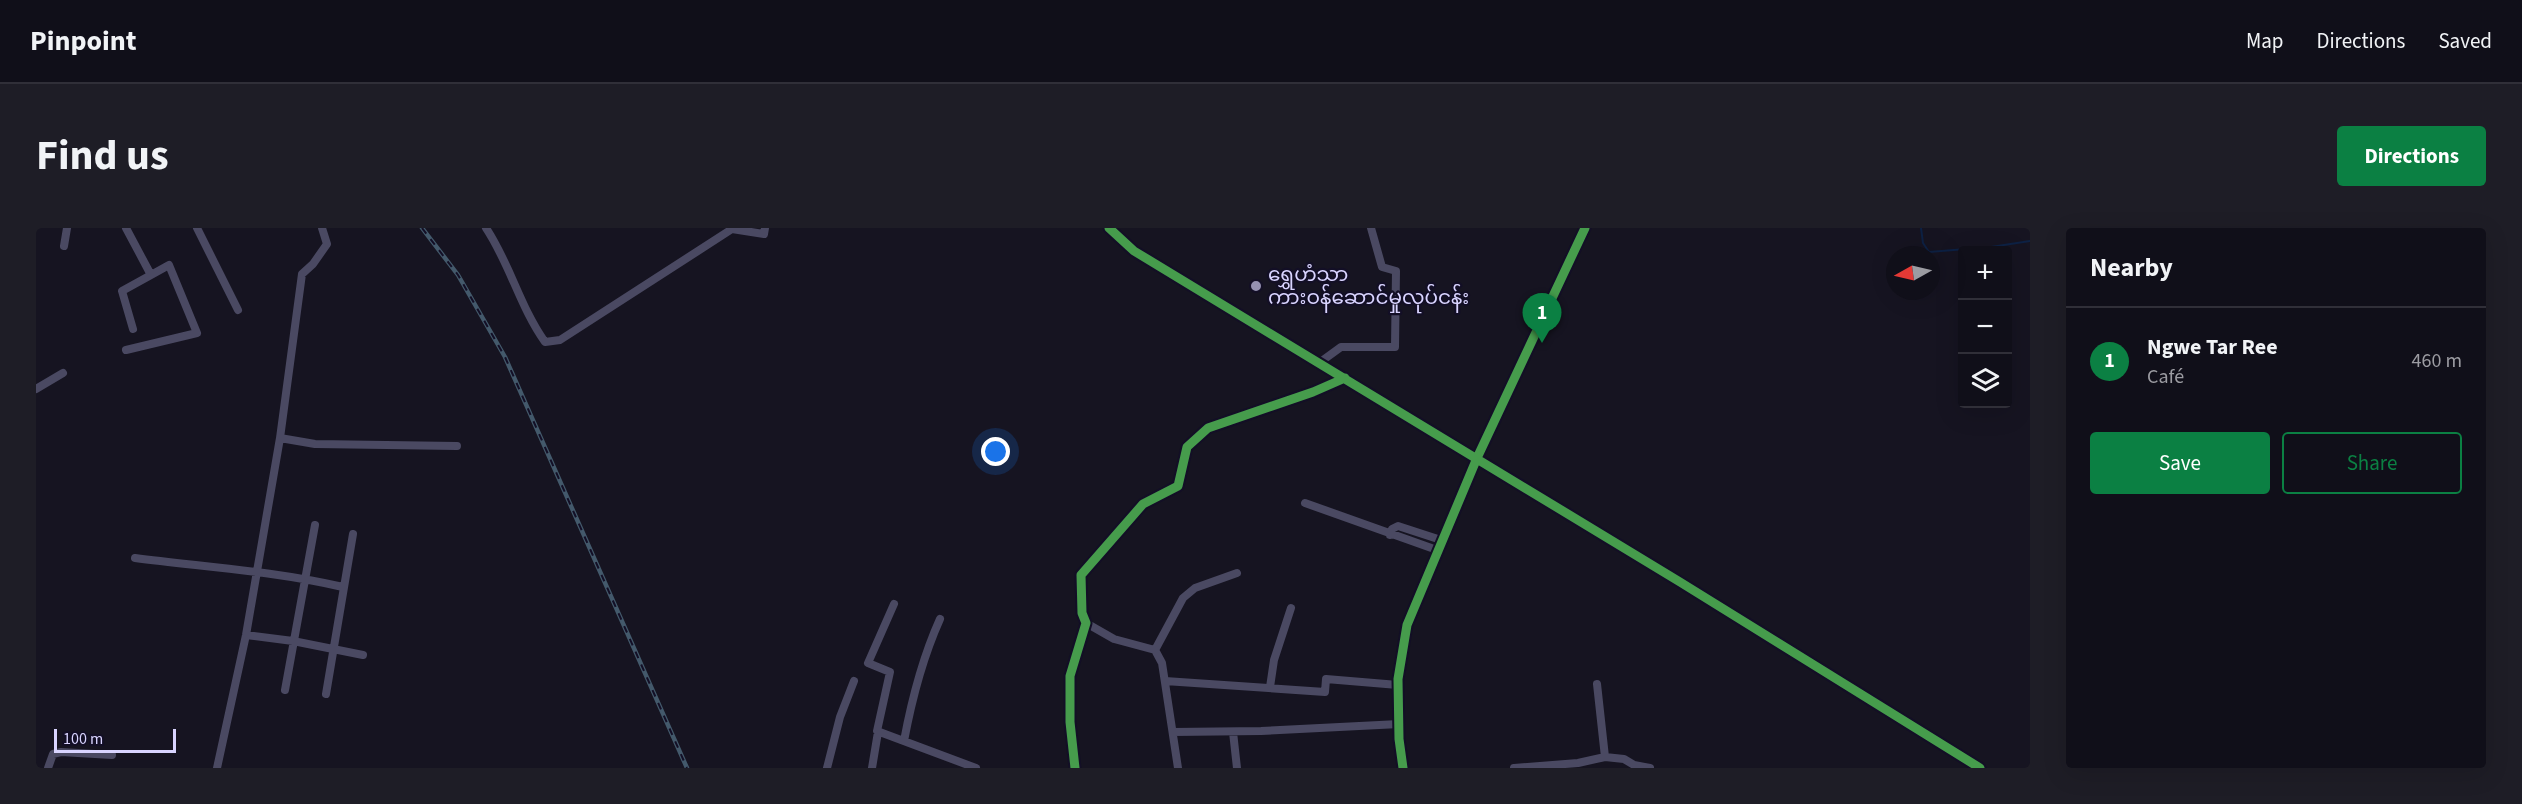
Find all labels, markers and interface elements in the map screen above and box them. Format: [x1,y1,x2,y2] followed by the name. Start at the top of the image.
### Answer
[30,21,137,61] text: Pinpoint
[2246,26,2284,56] text: Map
[2317,26,2405,56] text: Directions
[2438,26,2492,56] text: Saved
[36,126,169,186] text: Find us
[2337,126,2486,186] button: Directions
[1886,246,1940,300] north arrow
[1958,246,2012,408] map controls
[1958,246,2012,300] button: +
[2090,249,2173,286] text: Nearby
[1268,261,1469,314] place label: ရွှေဟံသာ ကားဝန်ဆောင်မှုလုပ်ငန်း
[1249,279,1263,293] marker: ရွှေဟံသာ ကားဝန်ဆောင်မှုလုပ်ငန်း
[1522,294,1562,343] pin: 1
[1958,300,2012,354] button: −
[2147,331,2278,363] text: Ngwe Tar Ree
[2104,347,2115,375] text: 1
[2412,347,2462,375] text: 460 m
[1958,354,2012,408] button: layers
[2147,363,2184,391] text: Café
[2090,432,2270,494] button: Save
[2282,432,2462,494] button: Share
[981,437,1010,466] your location
[54,726,176,754] scale bar
[63,728,103,750] text: 100 m

